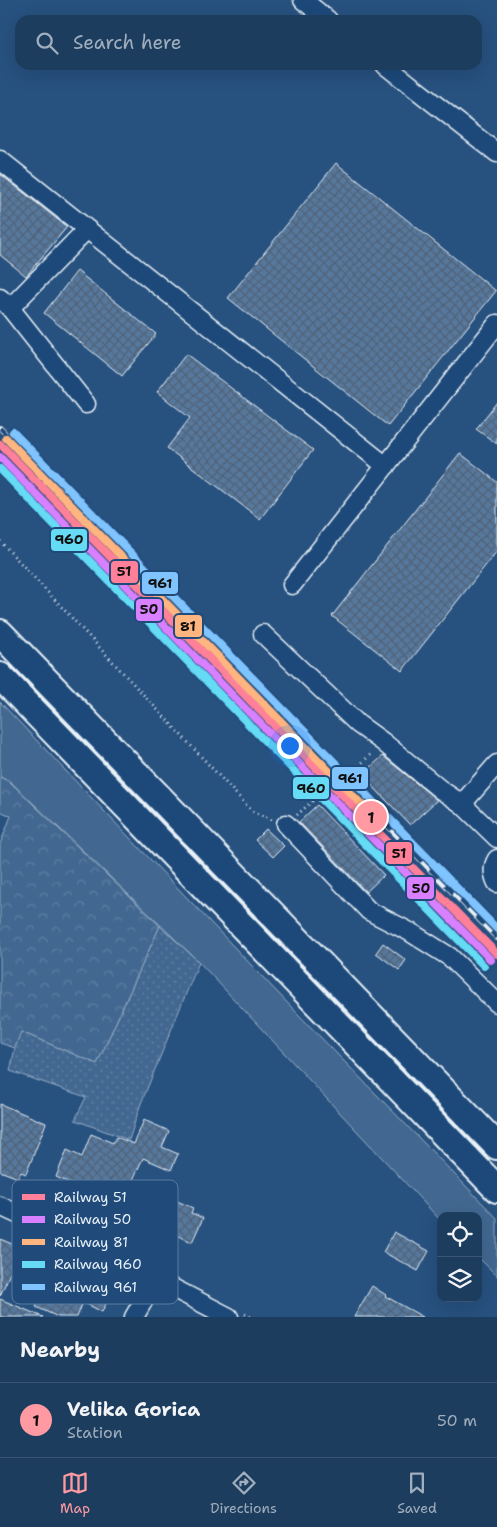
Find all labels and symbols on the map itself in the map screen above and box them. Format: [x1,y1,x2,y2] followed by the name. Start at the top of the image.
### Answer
[50,528,88,552] line badge: 960
[54,530,84,548] text: 960
[110,560,139,584] line badge: 51
[117,562,131,580] text: 51
[141,571,179,595] line badge: 961
[148,574,172,592] text: 961
[135,598,163,622] line badge: 50
[140,600,158,618] text: 50
[174,614,203,638] line badge: 81
[180,617,196,635] text: 81
[277,733,303,759] your location
[331,766,369,790] line badge: 961
[338,769,362,787] text: 961
[292,776,330,800] line badge: 960
[296,779,326,797] text: 960
[355,798,387,836] pin: 1
[385,841,413,865] line badge: 51
[392,844,406,862] text: 51
[406,876,435,900] line badge: 50
[412,879,430,897] text: 50
[12,1180,178,1304] legend
[54,1188,127,1206] text: Railway 51
[54,1210,131,1228] text: Railway 50
[54,1233,128,1251] text: Railway 81
[54,1255,142,1273] text: Railway 960
[54,1278,137,1296] text: Railway 961

